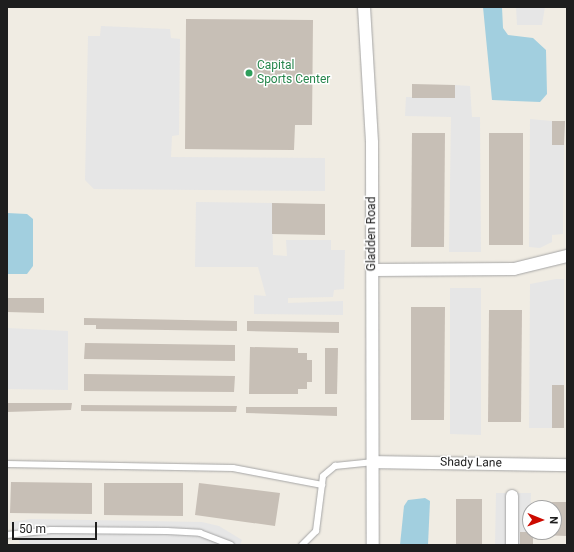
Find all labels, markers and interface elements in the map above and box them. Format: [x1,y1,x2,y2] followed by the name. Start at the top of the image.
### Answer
[257,59,330,87] place label: Capital Sports Center
[244,68,254,78] marker: Capital Sports Center
[365,197,379,271] street label: Gladden Road
[440,455,502,471] street label: Shady Lane
[522,500,562,540] north arrow
[14,514,99,540] scale bar
[547,516,560,524] text: N
[19,522,46,536] text: 50 m

